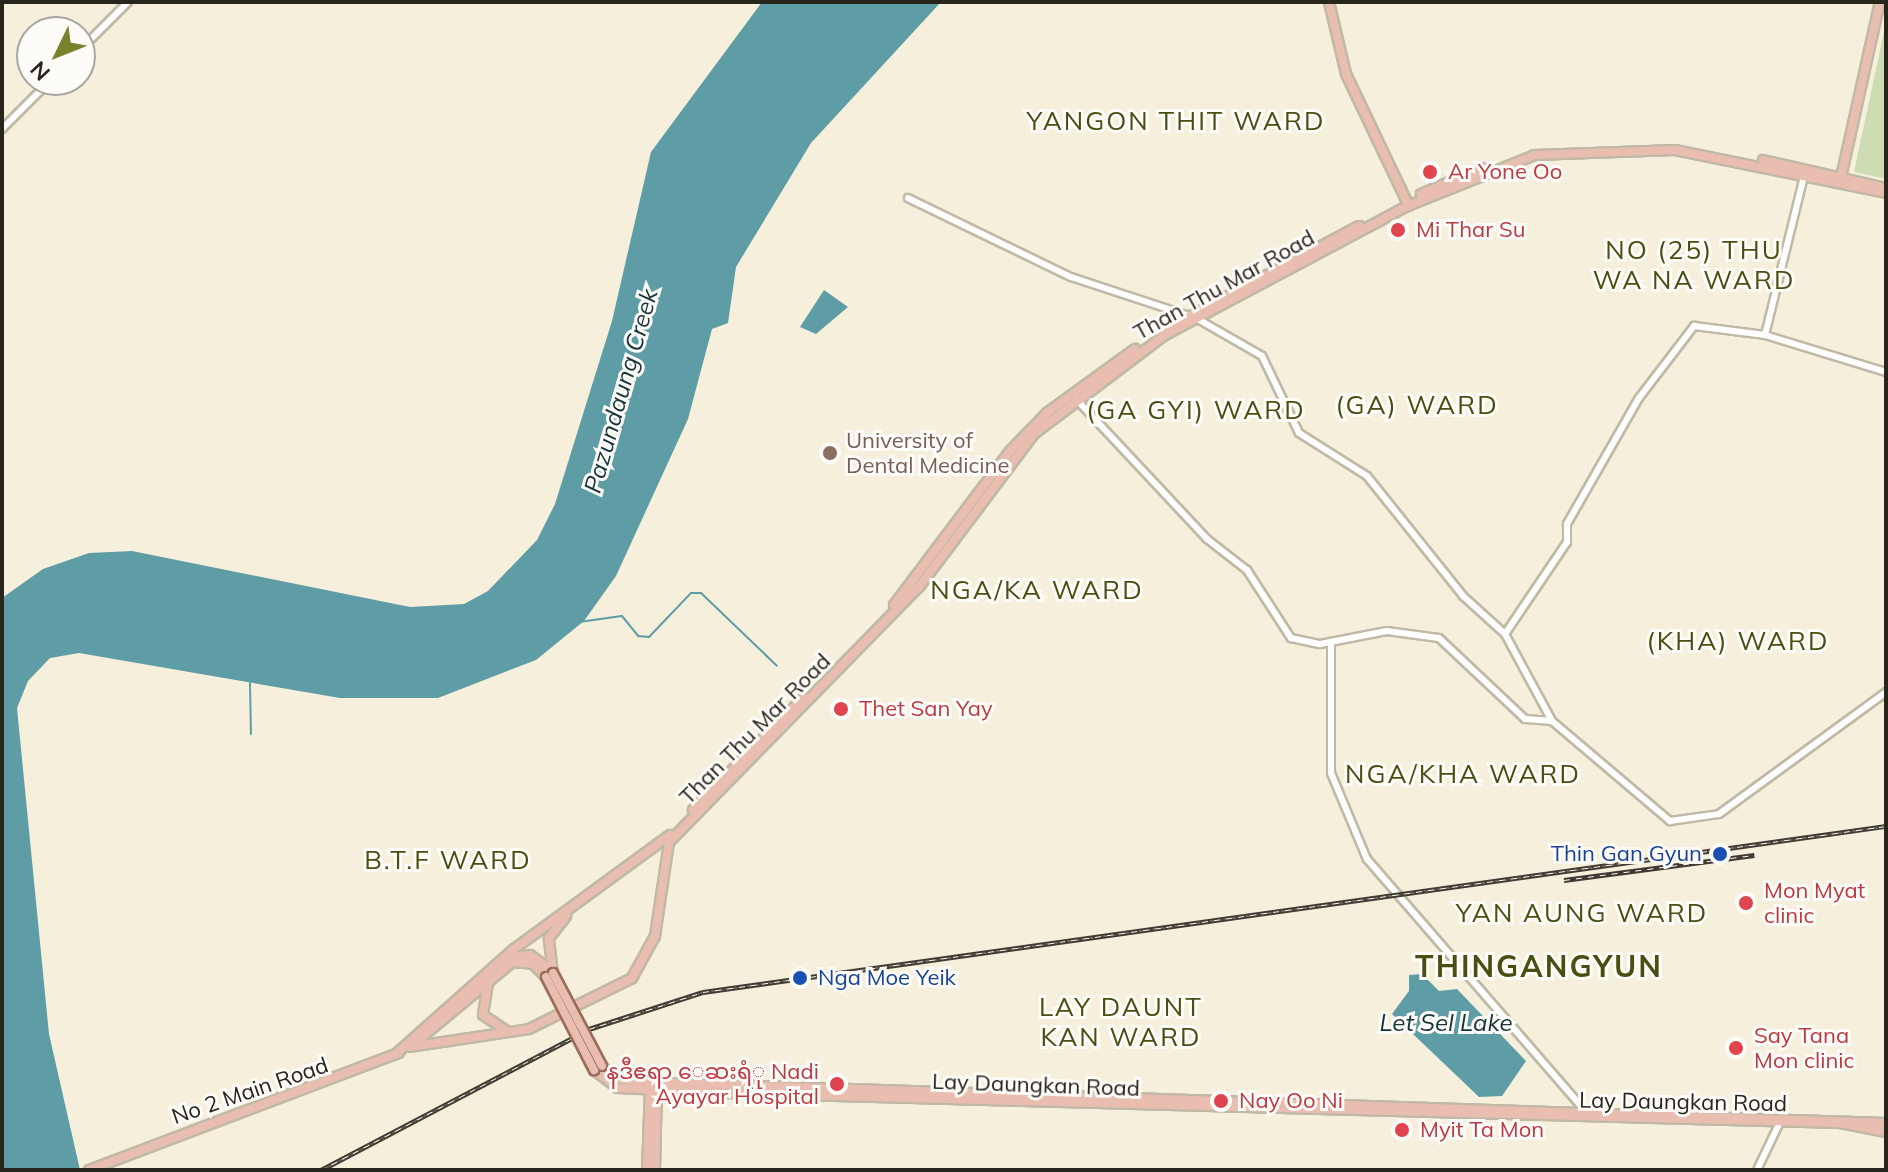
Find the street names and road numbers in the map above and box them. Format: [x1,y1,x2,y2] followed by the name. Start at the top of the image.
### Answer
[1129,224,1319,346] street label: Than Thu Mar Road
[674,648,836,810] street label: Than Thu Mar Road
[168,1052,332,1130] street label: No 2 Main Road
[932,1068,1140,1102] street label: Lay Daungkan Road
[1579,1087,1787,1117] street label: Lay Daungkan Road

